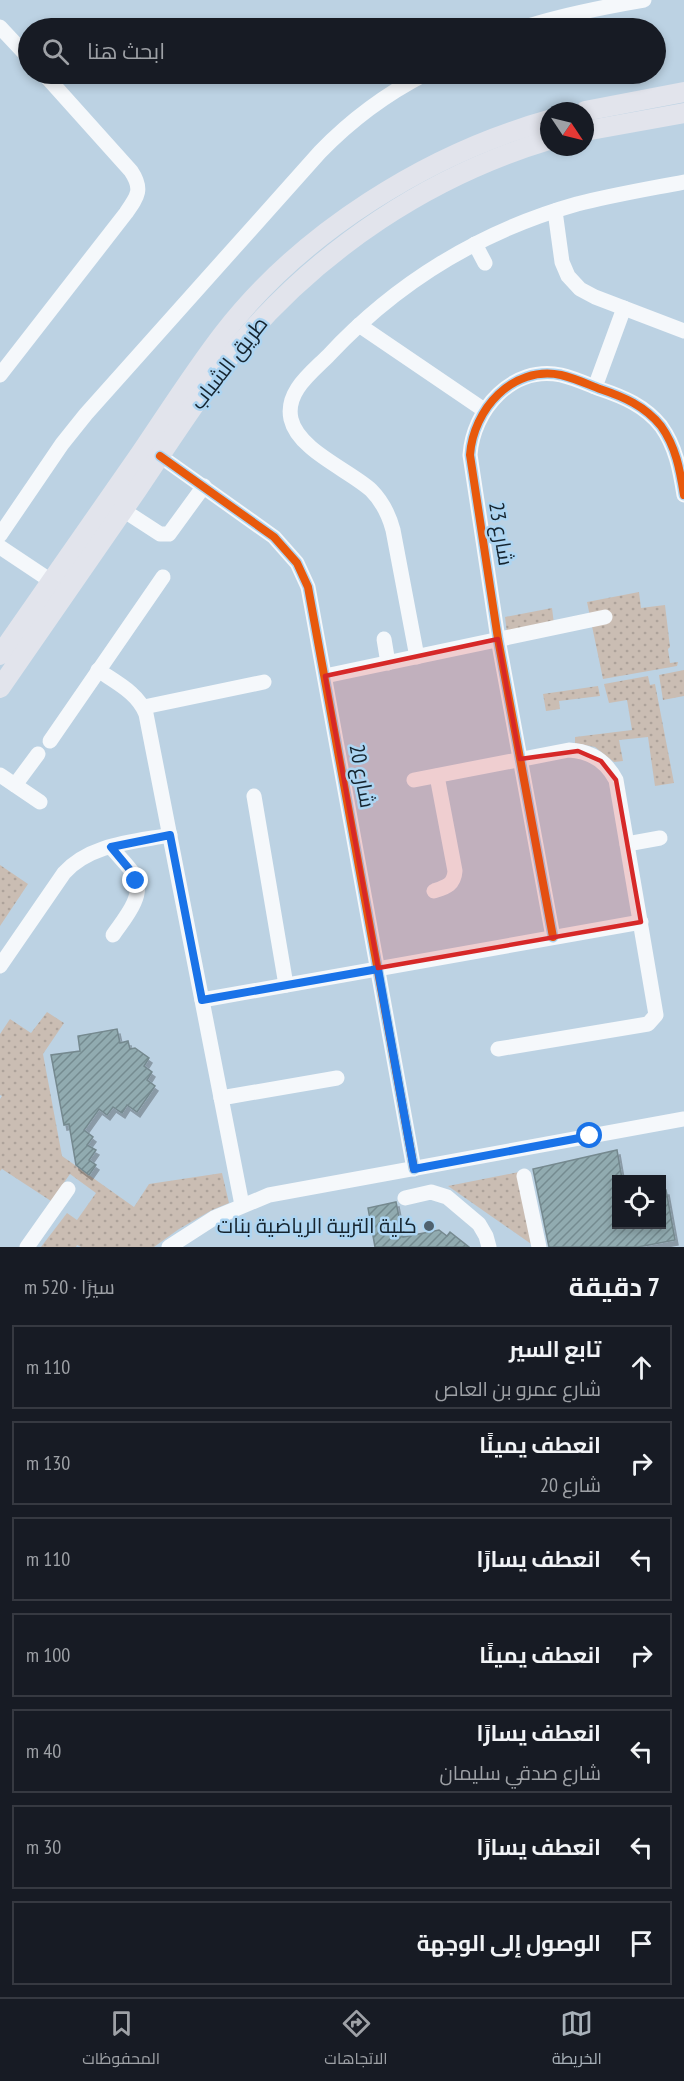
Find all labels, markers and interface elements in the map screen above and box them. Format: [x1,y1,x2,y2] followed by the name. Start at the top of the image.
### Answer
[18,18,666,84] search box
[39,35,72,68] icon: search
[87,37,165,65] text: ابحث هنا
[540,102,594,156] north arrow
[184,311,273,415] street label: طريق الشباب
[482,500,520,568] street label: شارع 23
[343,742,381,810] street label: شارع 20
[122,867,148,893] route end
[576,1122,602,1148] route start
[612,1175,666,1229] map controls
[612,1175,666,1229] button: locate
[217,1212,417,1239] place label: كلية التربية الرياضية بنات
[422,1219,436,1233] marker: كلية التربية الرياضية بنات
[569,1270,660,1303] text: 7 دقيقة
[24,1274,115,1300] text: سيرًا · 520 m
[509,1335,601,1363] text: تابع السير
[625,1351,658,1384] icon: ahead
[26,1354,70,1380] text: 110 m
[435,1376,601,1402] text: شارع عمرو بن العاص
[479,1431,601,1459] text: انعطف يمينًا
[625,1447,658,1480] icon: right
[26,1450,70,1476] text: 130 m
[540,1472,601,1498] text: شارع 20
[625,1543,658,1576] icon: left
[477,1545,601,1573] text: انعطف يسارًا
[26,1546,70,1572] text: 110 m
[625,1639,658,1672] icon: right
[479,1641,601,1669] text: انعطف يمينًا
[26,1642,70,1668] text: 100 m
[477,1719,601,1747] text: انعطف يسارًا
[625,1735,658,1768] icon: left
[26,1738,61,1764] text: 40 m
[440,1760,601,1786] text: شارع صدقي سليمان
[625,1831,658,1864] icon: left
[477,1833,601,1861] text: انعطف يسارًا
[26,1834,61,1860] text: 30 m
[625,1927,658,1960] icon: arrive
[417,1929,601,1957] text: الوصول إلى الوجهة
[82,2007,160,2073] tab: المحفوظات
[324,2007,388,2073] tab: الاتجاهات
[552,2007,602,2073] tab: الخريطة

